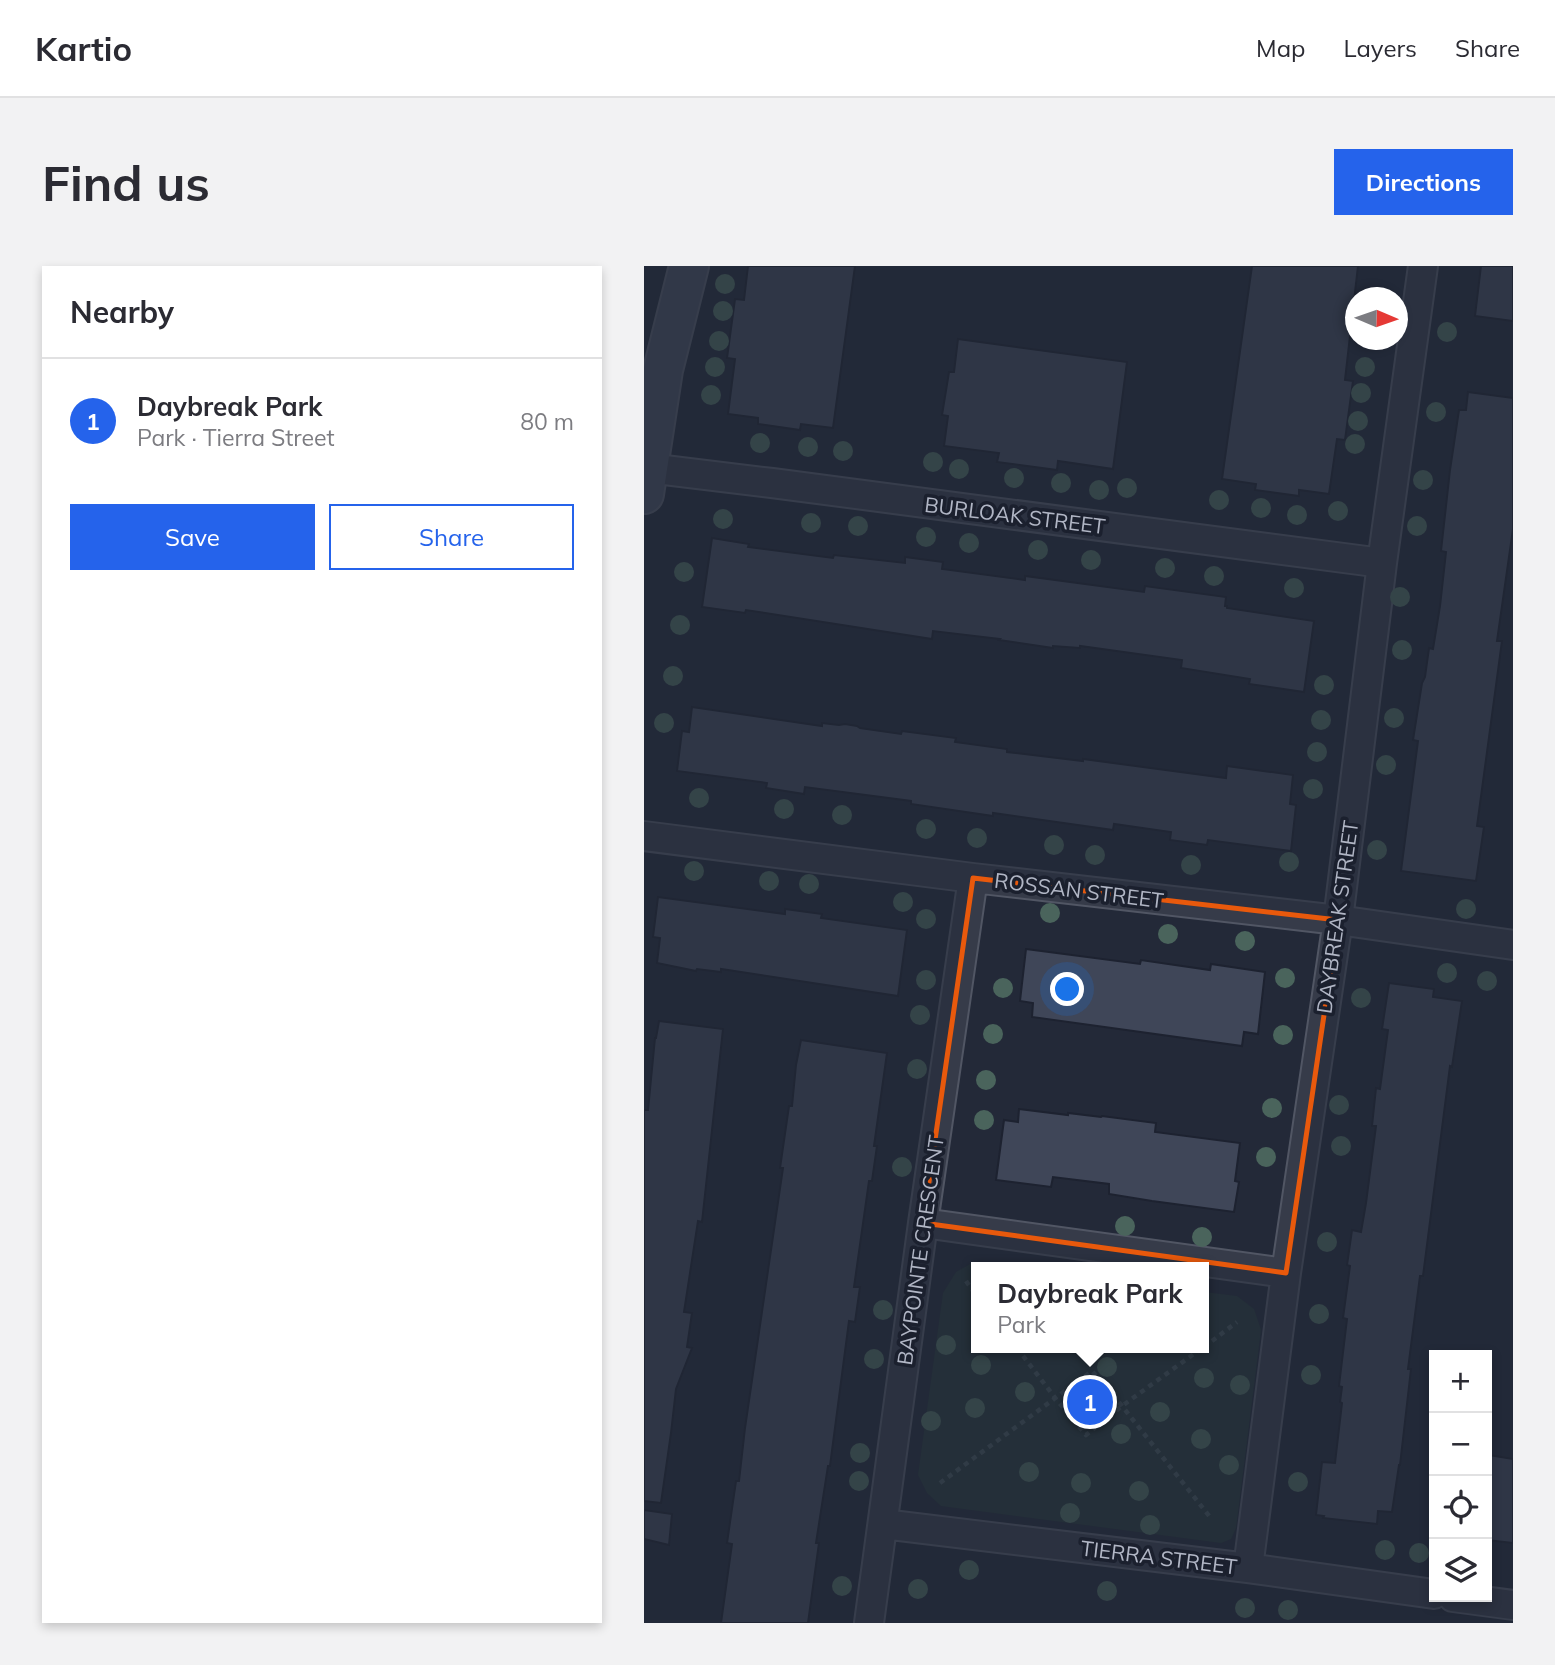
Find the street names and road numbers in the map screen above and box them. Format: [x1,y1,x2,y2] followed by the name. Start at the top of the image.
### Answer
[923,491,1107,539] street label: BURLOAK STREET
[1311,818,1363,1015] street label: DAYBREAK STREET
[993,867,1165,913] street label: ROSSAN STREET
[891,1133,949,1367] street label: BAYPOINTE CRESCENT
[1079,1535,1239,1580] street label: TIERRA STREET

